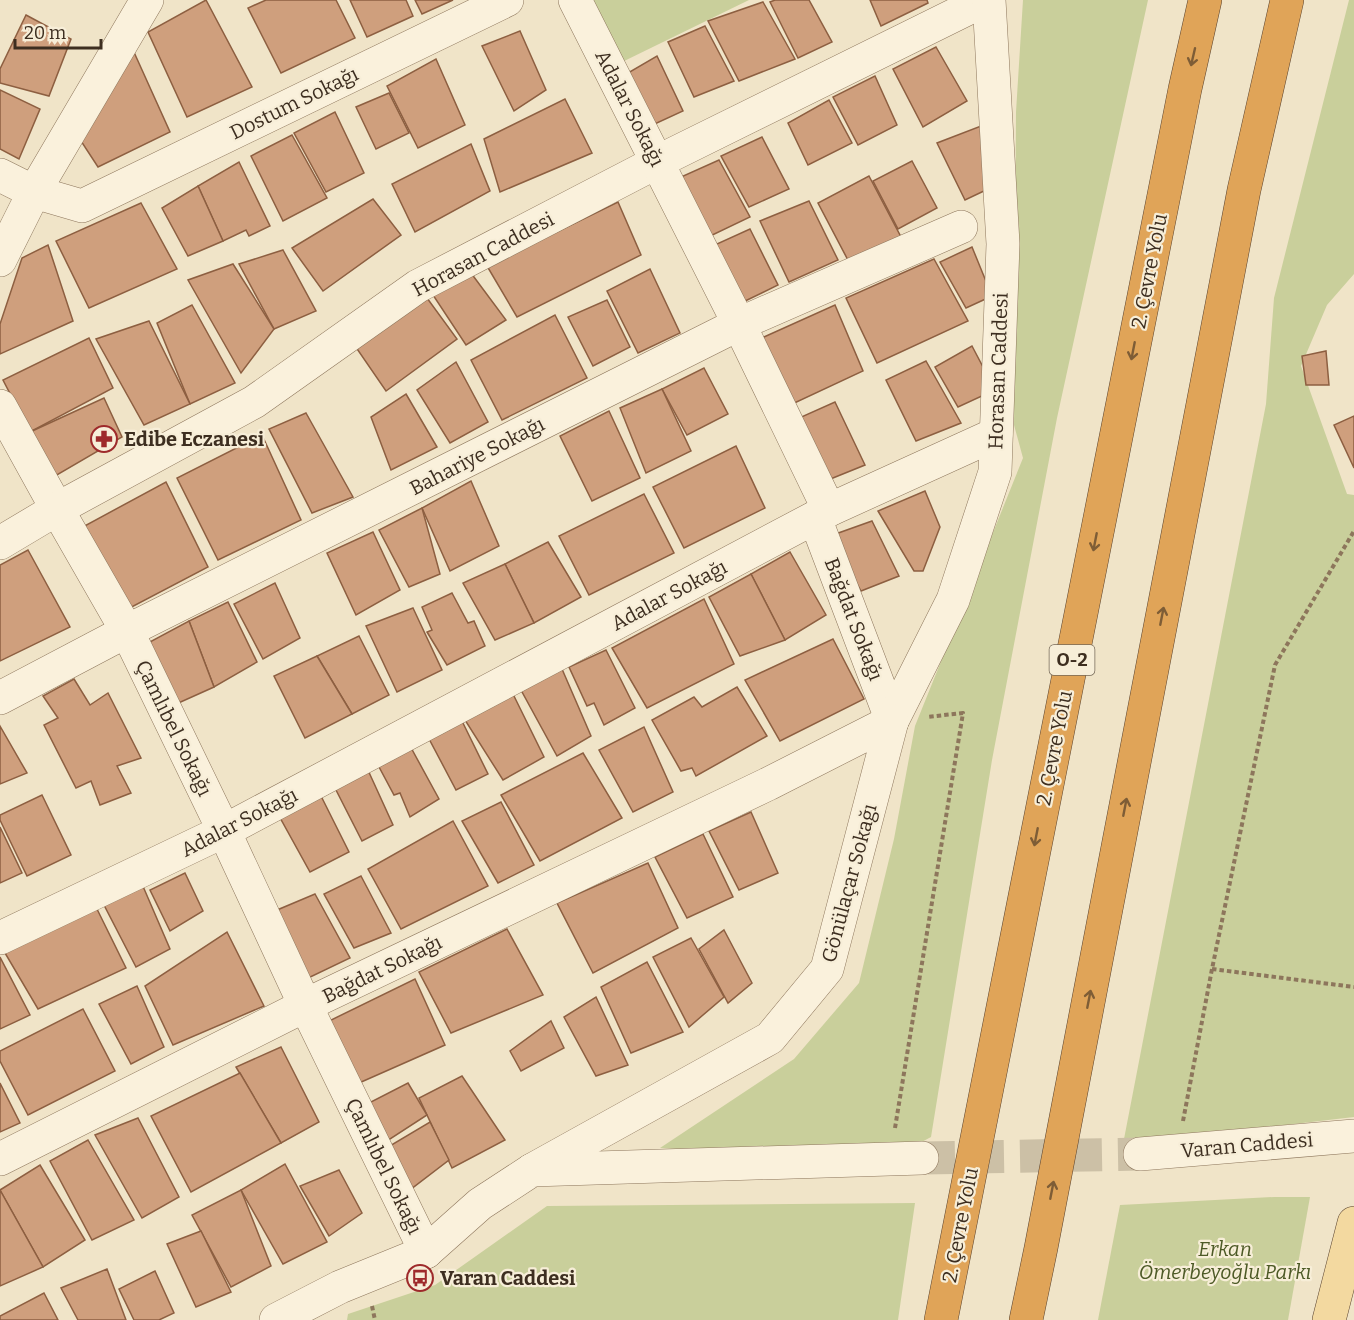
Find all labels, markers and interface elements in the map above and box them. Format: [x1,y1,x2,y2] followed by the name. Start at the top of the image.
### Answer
[15,12,100,50] scale bar
[24,22,66,44] text: 20 m
[590,46,670,170] street label: Adalar Sokağı
[1186,47,1198,66] one-way arrow
[226,62,362,144] street label: Dostum Sokağı
[408,207,558,301] street label: Horasan Caddesi
[1126,211,1172,331] street label: 2. Çevre Yolu
[983,292,1013,450] street label: Horasan Caddesi
[1127,341,1138,360] one-way arrow
[406,412,548,500] street label: Bahariye Sokağı
[89,424,119,454] pharmacy icon: Edibe Eczanesi
[124,427,265,451] place label: Edibe Eczanesi
[1089,532,1100,552] one-way arrow
[607,554,731,636] street label: Adalar Sokağı
[820,554,888,684] street label: Bağdat Sokağı
[1157,607,1168,626] one-way arrow
[1050,645,1094,675] road number: O-2
[131,656,217,800] street label: Çamlıbel Sokağı
[1031,688,1077,808] street label: 2. Çevre Yolu
[177,782,301,862] street label: Adalar Sokağı
[1120,798,1131,818] one-way arrow
[816,801,882,965] street label: Gönülaçar Sokağı
[1030,826,1041,846] one-way arrow
[318,930,446,1008] street label: Bağdat Sokağı
[1084,990,1095,1009] one-way arrow
[341,1094,427,1238] street label: Çamlıbel Sokağı
[1180,1127,1314,1163] street label: Varan Caddesi
[937,1165,983,1285] street label: 2. Çevre Yolu
[1047,1181,1058,1201] one-way arrow
[1139,1237,1311,1284] park label: Erkan Ömerbeyoğlu Parkı
[405,1263,435,1293] bus stop icon: Varan Caddesi
[440,1266,576,1290] place label: Varan Caddesi

